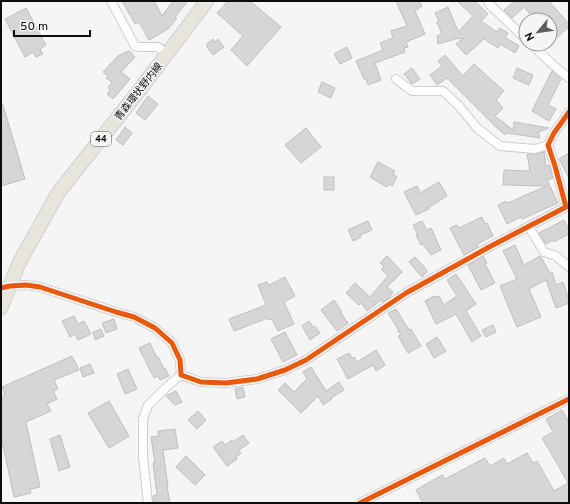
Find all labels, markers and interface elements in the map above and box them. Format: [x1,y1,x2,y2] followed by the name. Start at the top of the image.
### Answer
[14,12,90,38] scale bar
[518,12,558,52] north arrow
[20,19,48,35] text: 50 m
[522,30,538,43] text: N
[113,60,166,124] street label: 青森環状野内線
[91,132,111,146] road number: 44

